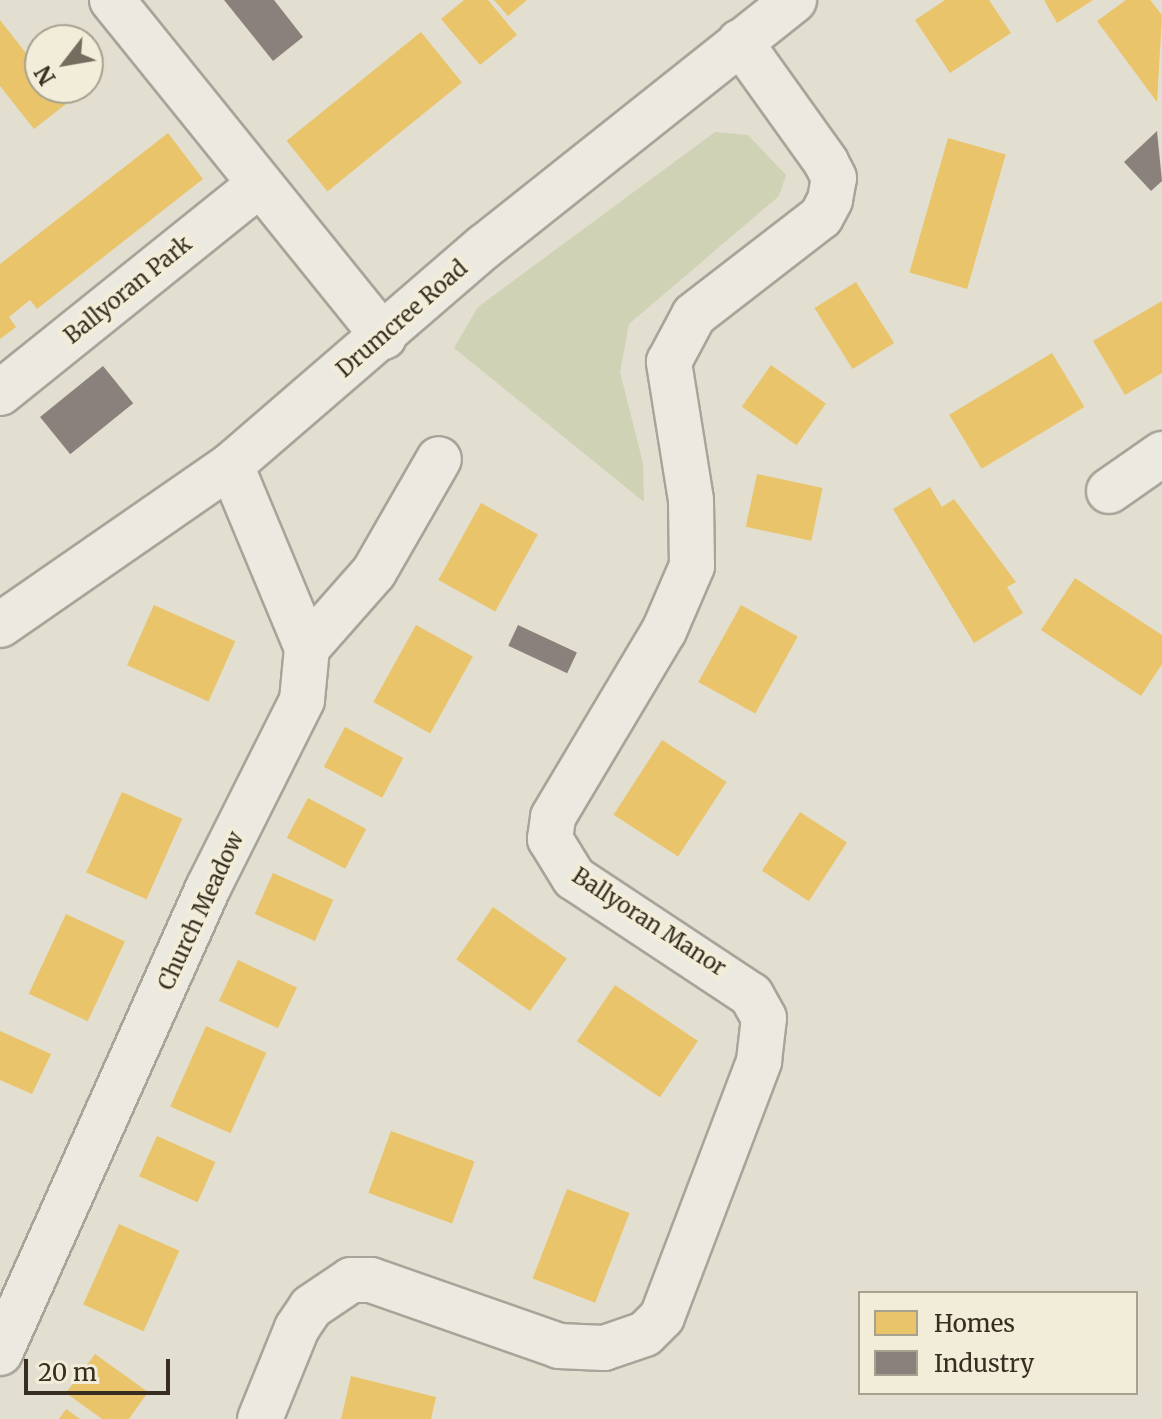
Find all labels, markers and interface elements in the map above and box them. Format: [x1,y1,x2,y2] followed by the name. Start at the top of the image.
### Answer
[24,24,104,104] north arrow
[29,61,62,90] text: N
[59,231,197,349] street label: Ballyoran Park
[331,255,473,383] street label: Drumcree Road
[153,828,249,994] street label: Church Meadow
[567,863,731,981] street label: Ballyoran Manor
[858,1291,1138,1395] legend
[934,1308,1015,1339] text: Homes
[28,1343,174,1393] scale bar
[934,1348,1034,1379] text: Industry
[38,1357,97,1388] text: 20 m

